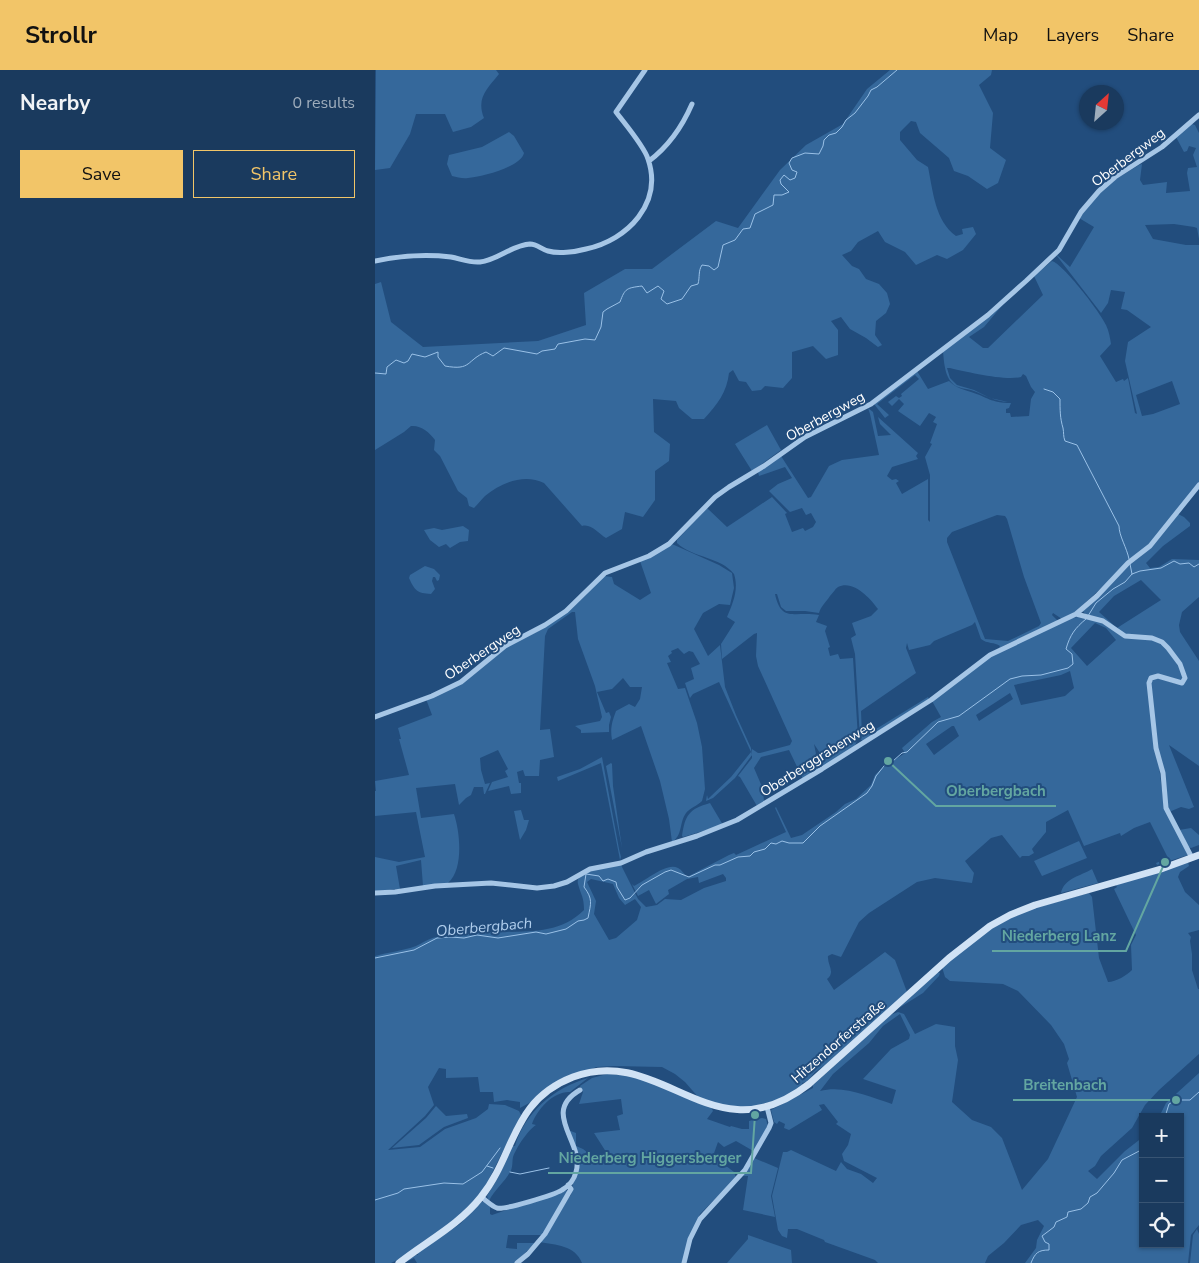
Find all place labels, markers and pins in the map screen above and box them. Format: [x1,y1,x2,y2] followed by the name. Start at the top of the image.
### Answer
[936,776,1056,806] callout: Oberbergbach
[992,921,1126,951] callout: Niederberg Lanz
[1013,1070,1117,1100] callout: Breitenbach
[548,1143,751,1173] callout: Niederberg Higgersberger

